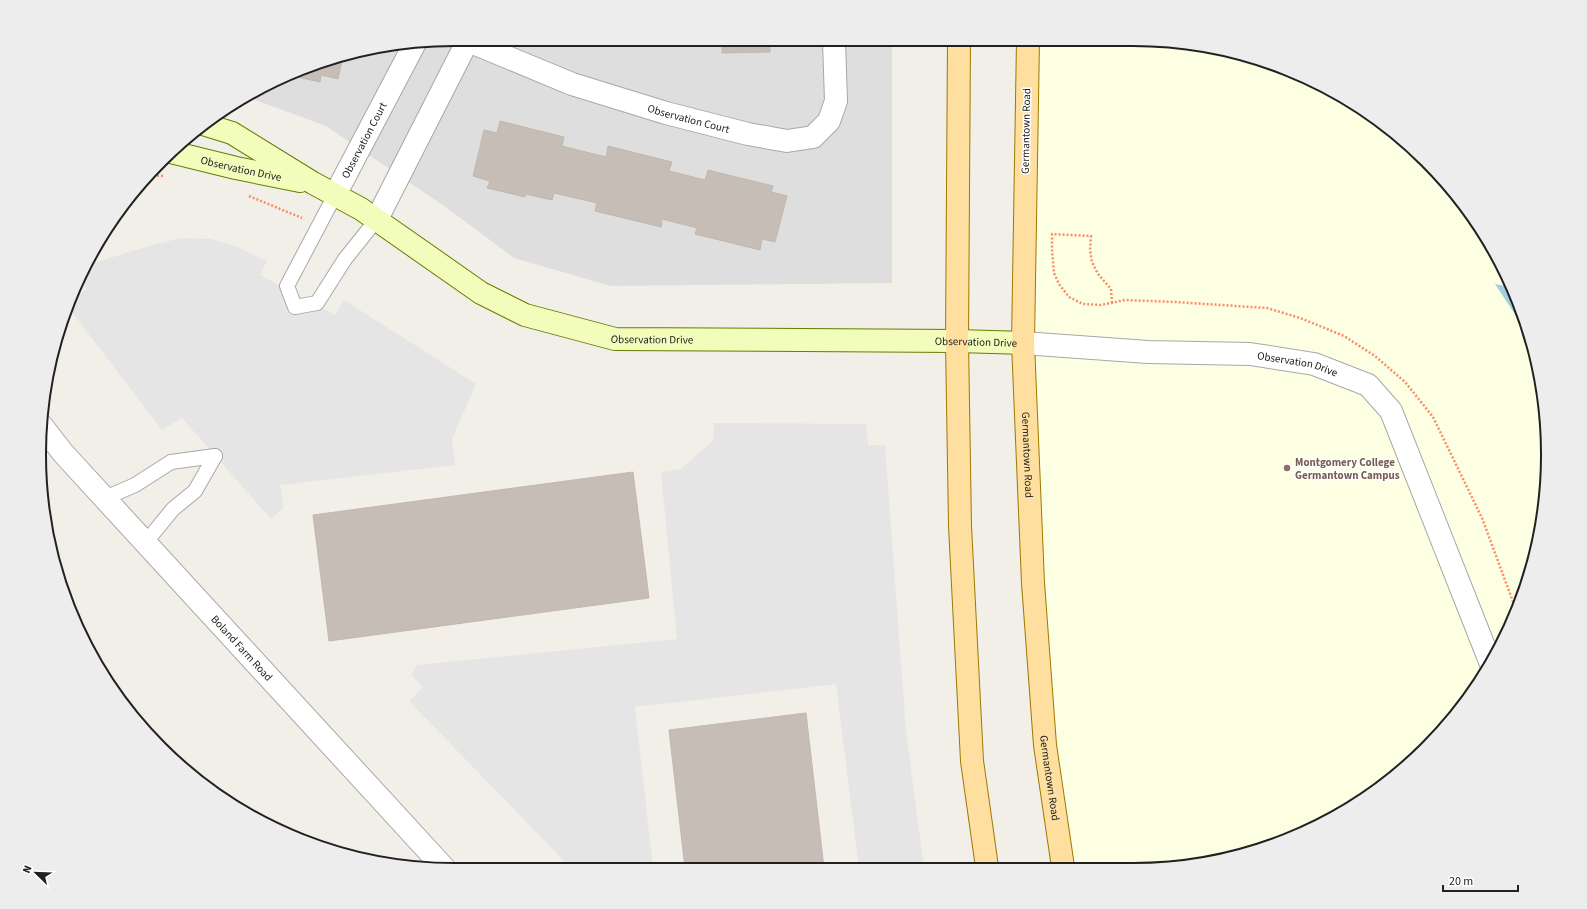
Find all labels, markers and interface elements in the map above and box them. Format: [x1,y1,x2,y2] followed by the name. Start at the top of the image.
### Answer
[1018,88,1034,174] street label: Germantown Road
[338,99,390,181] street label: Observation Court
[646,100,731,137] street label: Observation Court
[199,152,283,185] street label: Observation Drive
[609,331,694,347] street label: Observation Drive
[935,333,1018,350] street label: Observation Drive
[1256,348,1341,380] street label: Observation Drive
[1018,412,1037,498] street label: Germantown Road
[1295,455,1400,483] place label: Montgomery College Germantown Campus
[1282,463,1292,473] marker: Montgomery College Germantown Campus
[208,612,276,684] street label: Boland Farm Road
[1037,735,1064,822] street label: Germantown Road
[16,853,56,893] north arrow
[19,863,36,876] text: N
[1443,867,1518,893] scale bar
[1449,873,1473,890] text: 20 m

